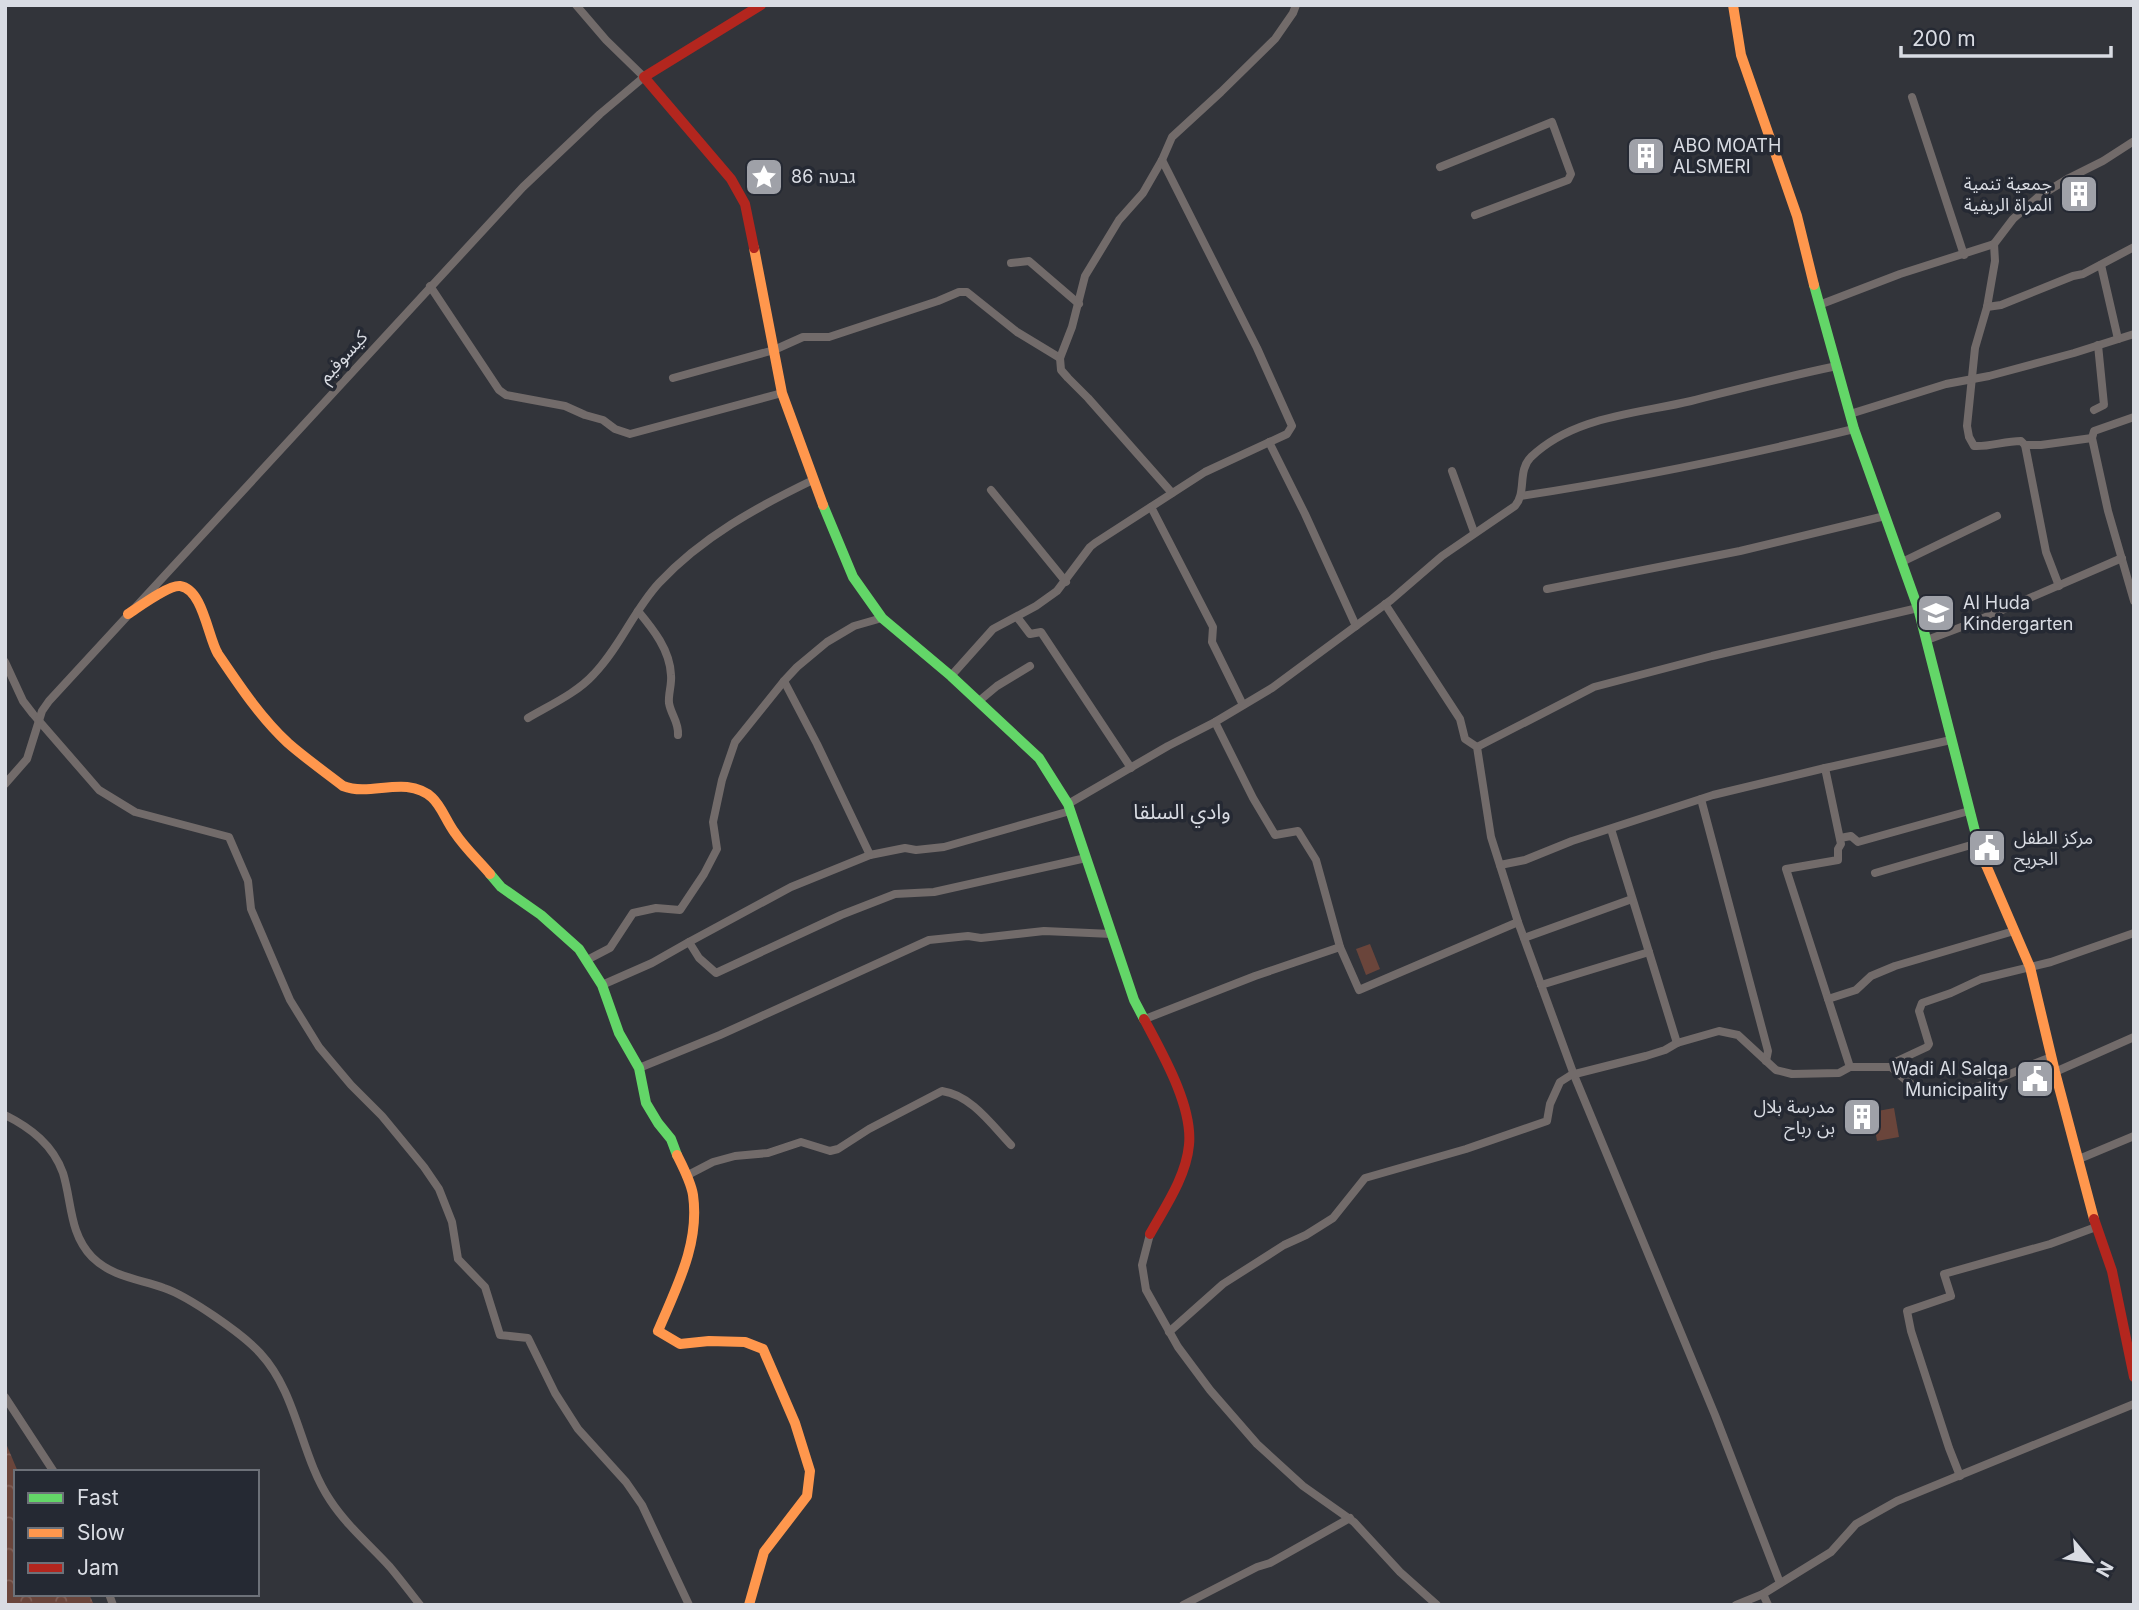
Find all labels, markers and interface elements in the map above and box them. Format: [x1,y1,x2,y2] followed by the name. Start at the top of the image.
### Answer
[1901,14,2111,58] scale bar
[1912,26,1976,51] text: 200 m
[1625,135,1667,177] building icon: ABO MOATH ALSMERI
[1673,135,1781,177] place label: ABO MOATH ALSMERI
[743,156,785,198] place icon: גבעה 86
[791,166,856,187] place label: גבעה 86
[1964,173,2052,216] place label: جمعية تنمية المراة الريفية
[2058,173,2100,215] building icon: جمعية تنمية المراة الريفية
[314,326,374,389] street label: كيسوفيم
[1915,592,1957,634] school or university icon: Al Huda Kindergarten
[1963,592,2073,634] place label: Al Huda Kindergarten
[1133,799,1231,828] district label: وادي السلقا
[1966,827,2008,869] public building icon: مركز الطفل الجريح
[2014,827,2093,872] place label: مركز الطفل الجريح
[1892,1058,2008,1100] place label: Wadi Al Salqa Municipality
[2014,1058,2056,1100] public building icon: Wadi Al Salqa Municipality
[1754,1096,1835,1141] place label: مدرسة بلال بن رباح
[1841,1096,1883,1138] building icon: مدرسة بلال بن رباح
[14,1470,259,1596] legend
[77,1485,119,1510] text: Fast
[77,1520,125,1545] text: Slow
[2055,1526,2125,1596] north arrow
[77,1555,119,1580] text: Jam
[2091,1557,2118,1581] text: N

